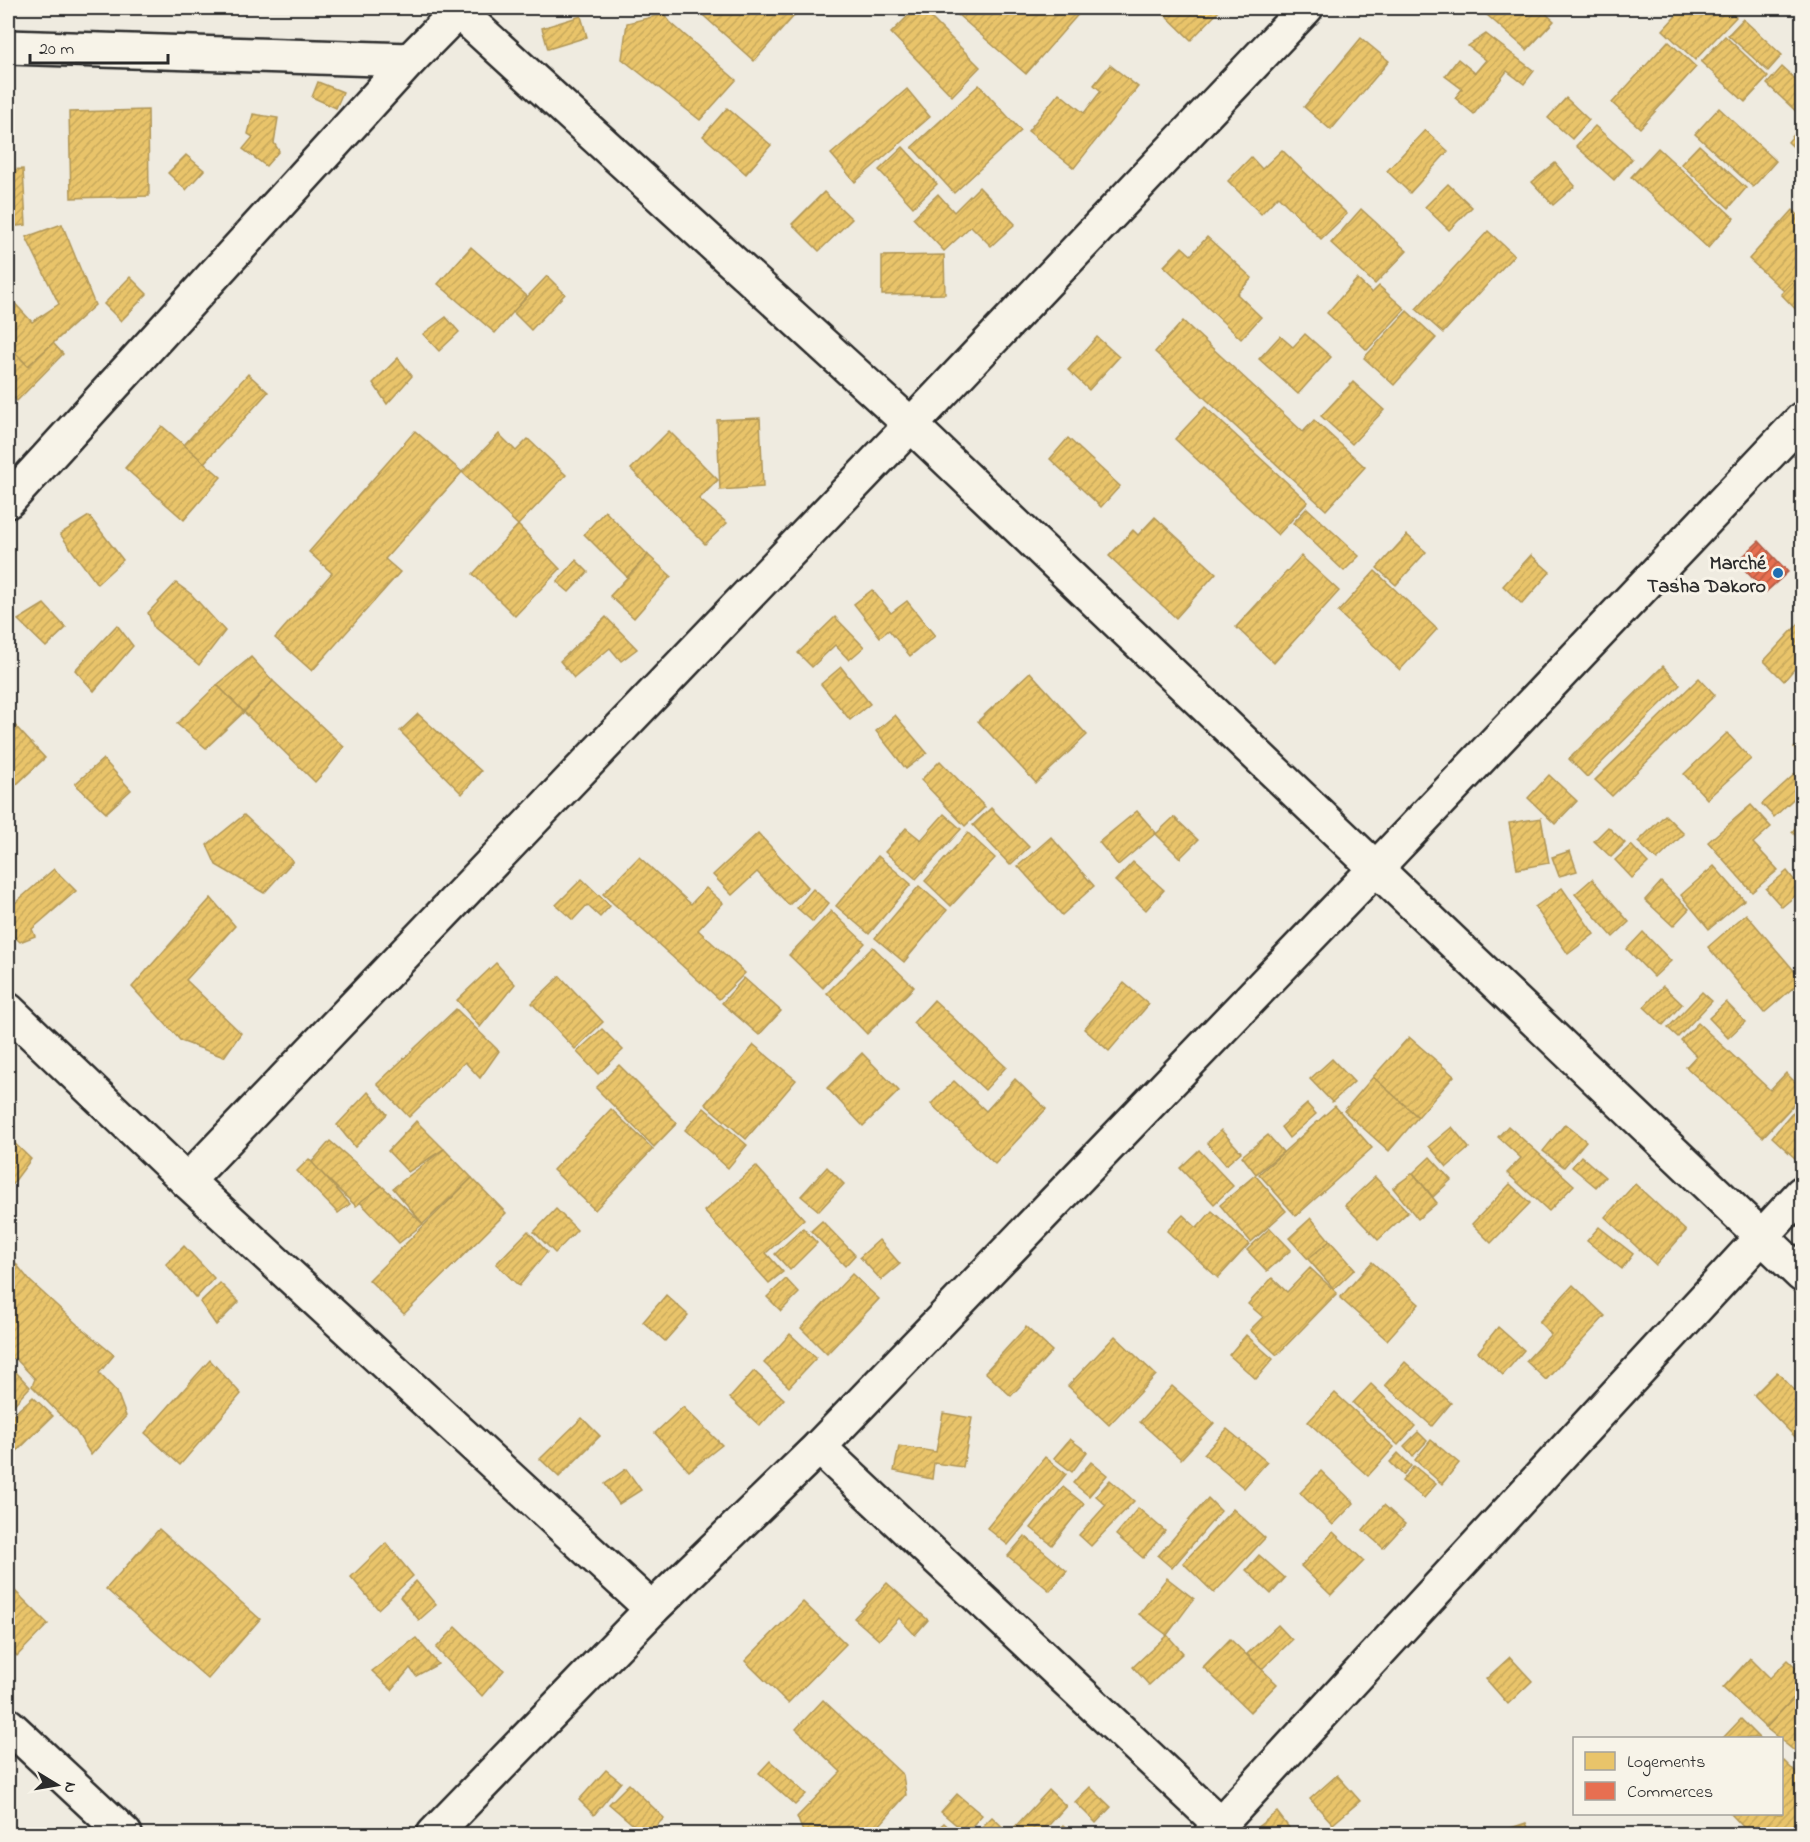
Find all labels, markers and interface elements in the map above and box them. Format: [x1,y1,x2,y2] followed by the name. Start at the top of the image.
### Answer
[30,27,168,65] scale bar
[39,37,74,63] text: 20 m
[1647,550,1767,602] place label: Marché Tasha Dakoro
[1771,566,1785,580] marker: Marché Tasha Dakoro
[1573,1737,1783,1815] legend
[1627,1750,1705,1777] text: Logements
[27,1755,87,1815] north arrow
[57,1780,83,1795] text: N
[1627,1780,1713,1806] text: Commerces

